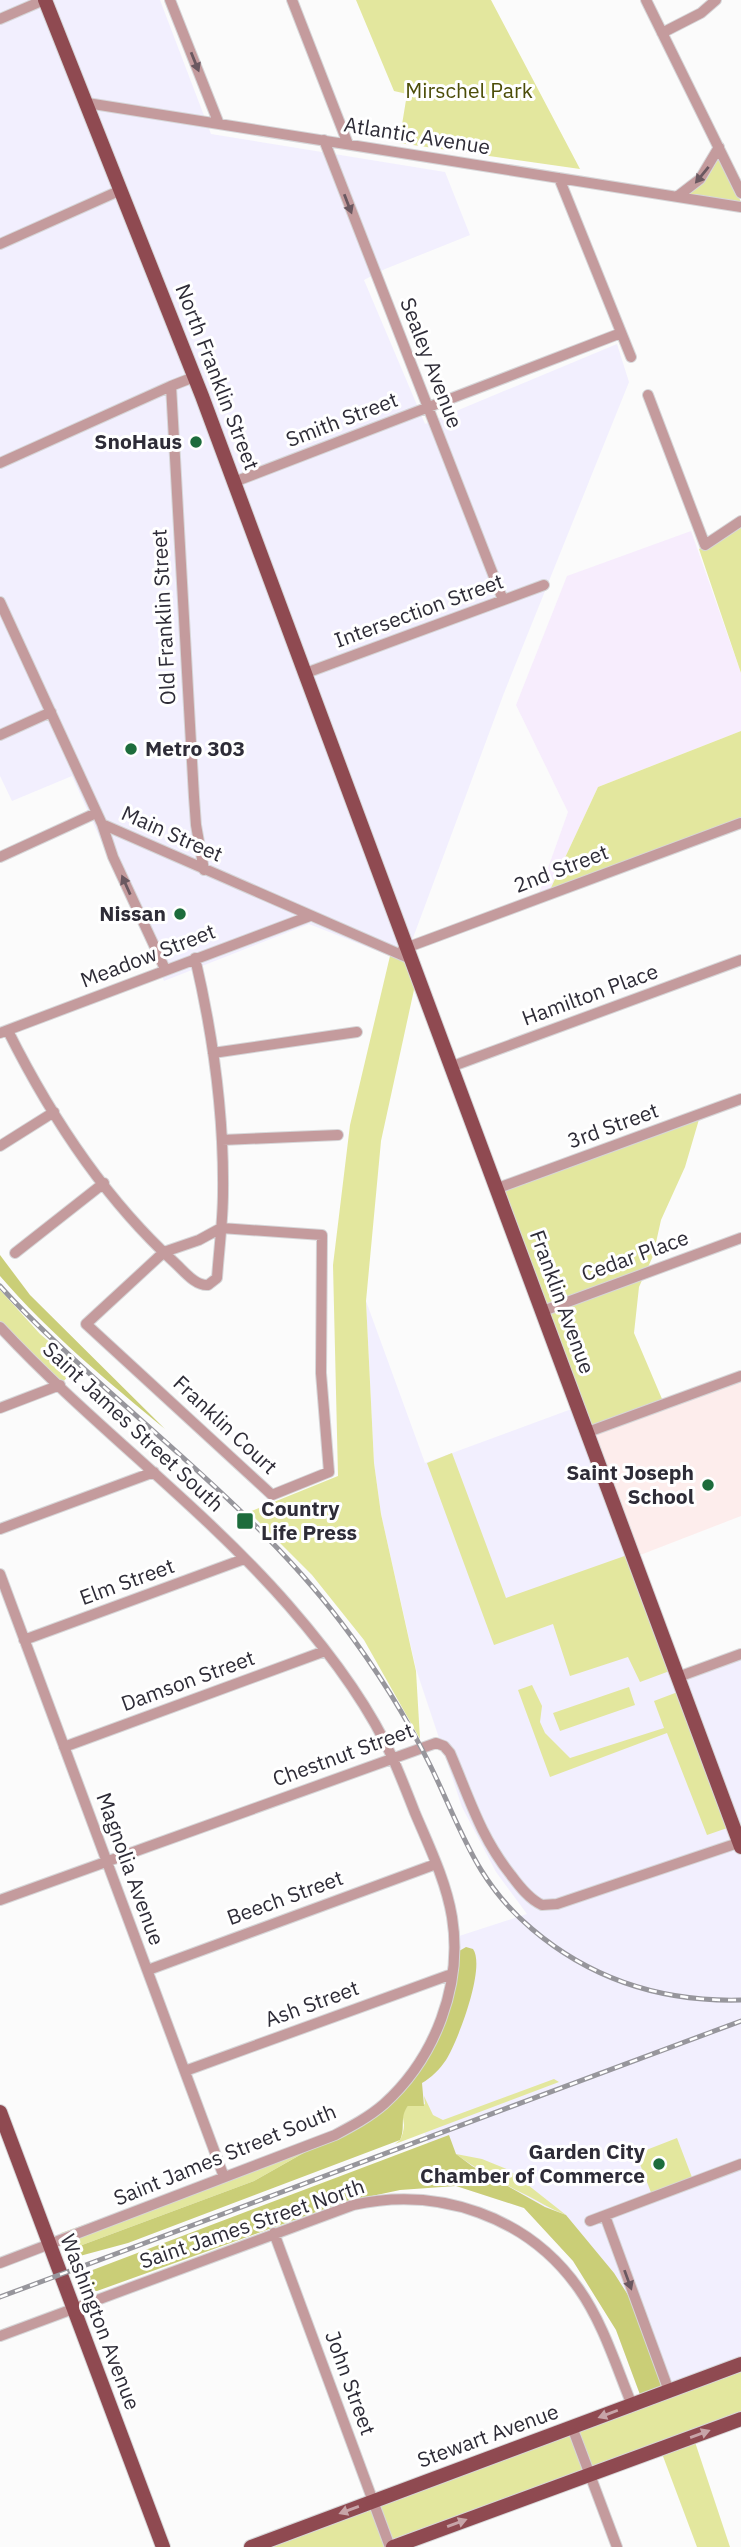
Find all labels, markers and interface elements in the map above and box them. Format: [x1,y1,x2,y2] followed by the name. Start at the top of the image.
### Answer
[189,52,200,73] one-way arrow
[405,76,533,104] park label: Mirschel Park
[342,110,492,160] street label: Atlantic Avenue
[695,167,710,184] one-way arrow
[343,194,354,215] one-way arrow
[170,280,266,474] street label: North Franklin Street
[394,293,470,432] street label: Sealey Avenue
[282,385,402,453] street label: Smith Street
[94,427,182,455] place label: SnoHaus
[188,434,204,450] marker: SnoHaus
[144,528,182,706] street label: Old Franklin Street
[330,566,507,654] street label: Intersection Street
[145,734,245,762] place label: Metro 303
[123,741,139,757] marker: Metro 303
[117,798,227,868] street label: Main Street
[509,837,612,899] street label: 2nd Street
[120,875,132,895] one-way arrow
[99,899,166,927] place label: Nissan
[172,906,188,922] marker: Nissan
[76,916,219,994] street label: Meadow Street
[518,956,662,1032] street label: Hamilton Place
[563,1096,662,1154] street label: 3rd Street
[577,1223,692,1287] street label: Cedar Place
[524,1226,602,1377] street label: Franklin Avenue
[37,1335,230,1518] street label: Saint James Street South
[168,1369,284,1480] street label: Franklin Court
[566,1458,694,1510] place label: Saint Joseph School
[700,1477,716,1493] marker: Saint Joseph School
[261,1494,357,1546] place label: Country Life Press
[235,1511,255,1531] marker: Country Life Press
[75,1551,178,1611] street label: Elm Street
[117,1643,258,1717] street label: Damson Street
[268,1716,417,1792] street label: Chestnut Street
[90,1789,172,1949] street label: Magnolia Avenue
[223,1863,347,1931] street label: Beech Street
[261,1973,363,2033] street label: Ash Street
[109,2097,340,2212] street label: Saint James Street South
[420,2137,646,2189] place label: Garden City Chamber of Commerce
[651,2156,667,2172] marker: Garden City Chamber of Commerce
[135,2171,368,2275] street label: Saint James Street North
[55,2230,147,2414] street label: Washington Avenue
[623,2269,634,2290] one-way arrow
[319,2327,383,2439] street label: John Street
[413,2397,562,2474] street label: Stewart Avenue
[598,2408,619,2419] one-way arrow
[689,2428,710,2439] one-way arrow
[339,2505,360,2516] one-way arrow
[446,2518,467,2529] one-way arrow

